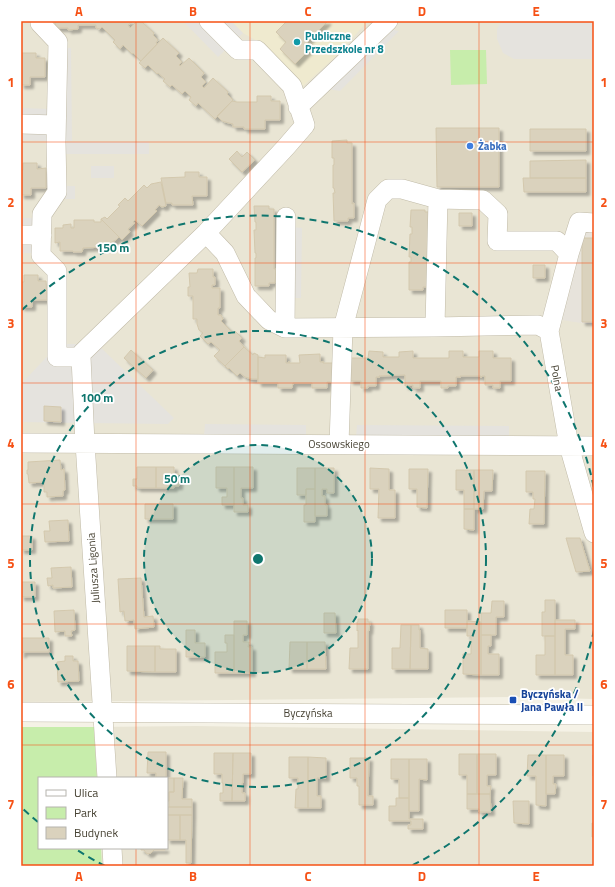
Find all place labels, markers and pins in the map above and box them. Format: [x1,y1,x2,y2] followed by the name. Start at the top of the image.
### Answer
[305,28,384,57] place label: Publiczne Przedszkole nr 8
[292,37,302,47] marker: Publiczne Przedszkole nr 8
[478,138,507,154] place label: Żabka
[465,141,475,151] marker: Żabka
[251,552,265,566] centre of rings
[521,686,583,715] place label: Byczyńska / Jana Pawła II
[508,695,518,705] marker: Byczyńska / Jana Pawła II

